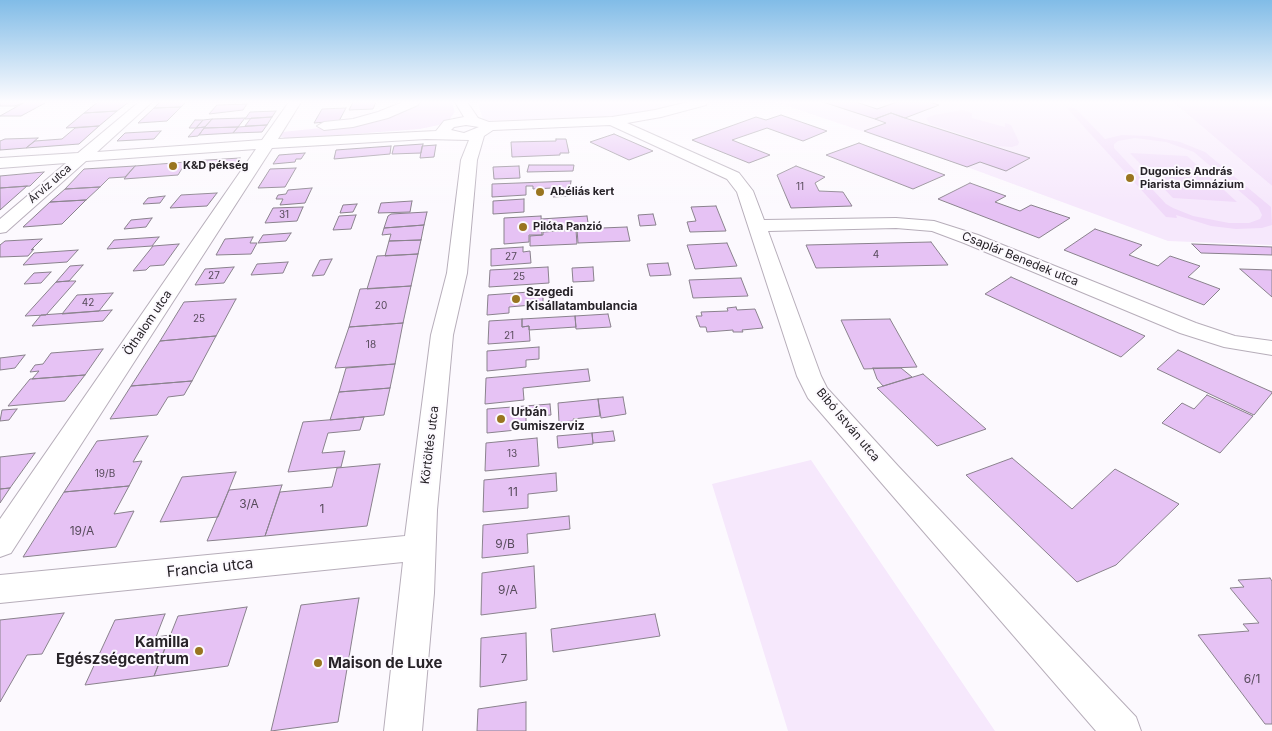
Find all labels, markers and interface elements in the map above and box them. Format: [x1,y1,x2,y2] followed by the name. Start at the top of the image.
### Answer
[183,159,248,173] place label: K&D pékség
[167,160,179,172] marker: K&D pékség
[26,162,74,206] street label: Árvíz utca
[1140,165,1244,191] place label: Dugonics András Piarista Gimnázium
[1124,172,1136,184] marker: Dugonics András Piarista Gimnázium
[796,181,804,193] house number: 11
[550,185,614,199] place label: Abéliás kert
[534,186,546,198] marker: Abéliás kert
[279,209,289,221] house number: 31
[533,220,602,234] place label: Pilóta Panzió
[517,221,529,233] marker: Pilóta Panzió
[960,229,1080,289] street label: Csaplár Benedek utca
[873,249,879,261] house number: 4
[505,251,517,263] house number: 27
[208,270,220,282] house number: 27
[513,271,525,283] house number: 25
[526,285,638,313] place label: Szegedi Kisállatambulancia
[121,288,175,358] street label: Öthalom utca
[510,293,522,305] marker: Szegedi Kisállatambulancia
[82,297,94,309] house number: 42
[375,300,387,312] house number: 20
[193,313,205,325] house number: 25
[504,330,514,342] house number: 21
[366,339,376,351] house number: 18
[813,386,883,464] street label: Bibó István utca
[418,405,442,485] street label: Körtöltés utca
[511,405,585,433] place label: Urbán Gumiszerviz
[495,413,507,425] marker: Urbán Gumiszerviz
[507,448,517,460] house number: 13
[95,468,115,480] house number: 19/B
[508,485,518,499] house number: 11
[239,497,259,511] house number: 3/A
[320,502,324,516] house number: 1
[70,524,94,538] house number: 19/A
[495,537,515,551] house number: 9/B
[166,555,254,581] street label: Francia utca
[498,583,518,597] house number: 9/A
[56,633,189,668] place label: Kamilla Egészségcentrum
[193,645,205,657] marker: Kamilla Egészségcentrum
[501,652,507,666] house number: 7
[328,654,442,672] place label: Maison de Luxe
[312,657,324,669] marker: Maison de Luxe
[1244,672,1260,686] house number: 6/1

